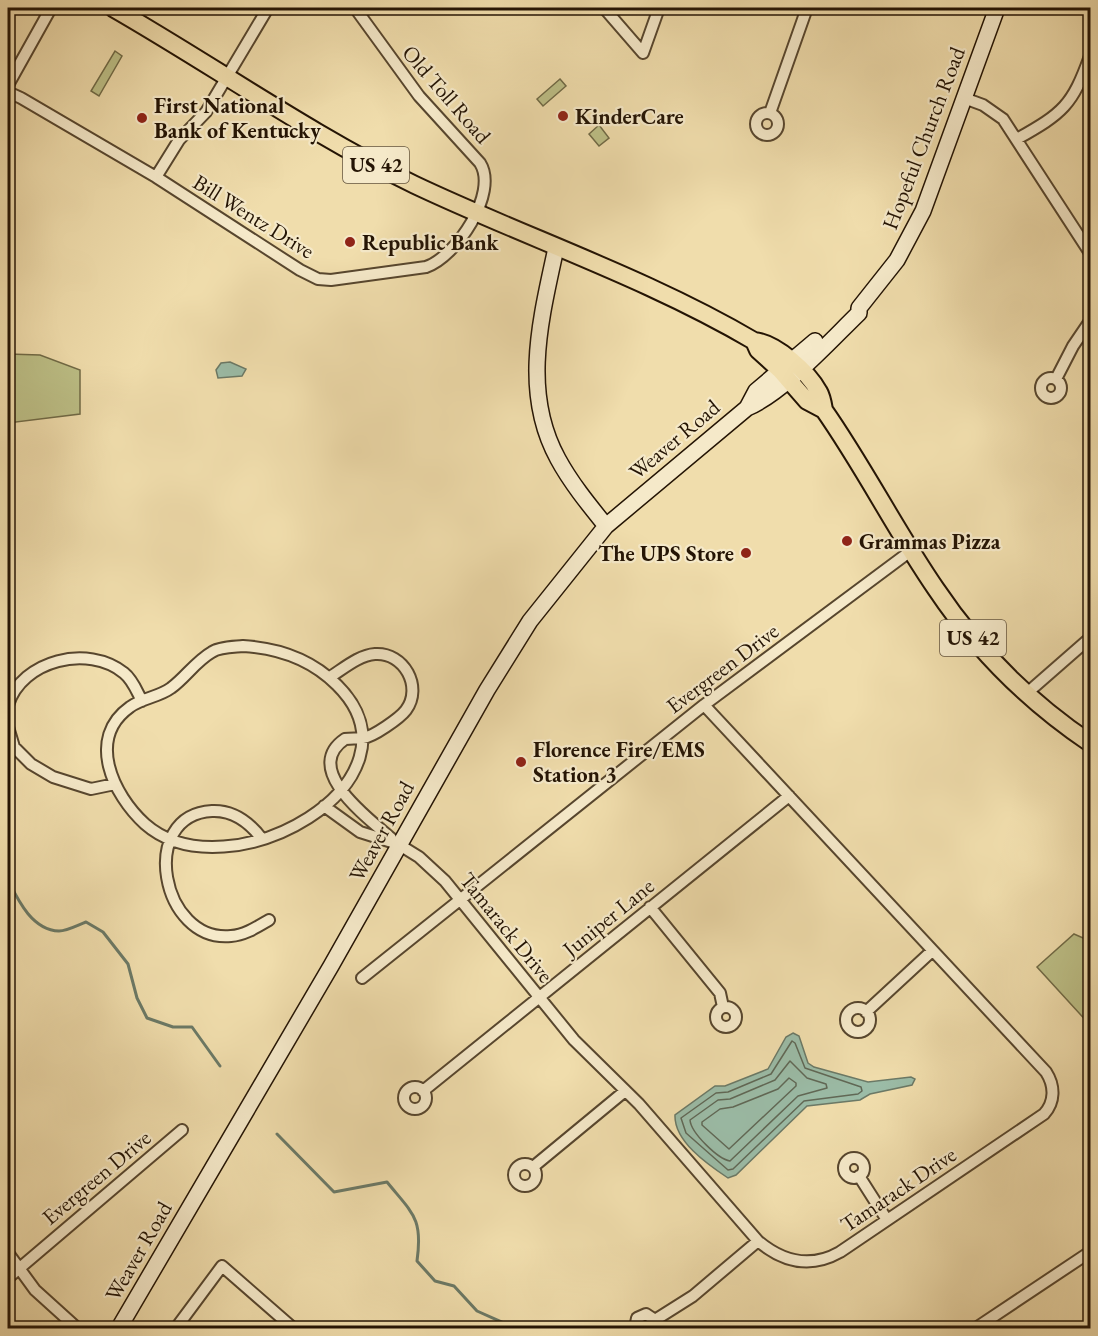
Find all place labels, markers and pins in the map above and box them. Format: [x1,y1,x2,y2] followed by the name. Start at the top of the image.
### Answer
[154,91,321,145] place label: First National Bank of Kentucky
[575,102,684,131] place label: KinderCare
[556,109,570,123] marker: KinderCare
[135,111,149,125] marker: First National Bank of Kentucky
[362,228,500,257] place label: Republic Bank
[343,235,357,249] marker: Republic Bank
[859,527,1001,556] place label: Grammas Pizza
[840,534,854,548] marker: Grammas Pizza
[598,539,734,568] place label: The UPS Store
[739,546,753,560] marker: The UPS Store
[533,735,705,789] place label: Florence Fire/EMS Station 3
[514,755,528,769] marker: Florence Fire/EMS Station 3

